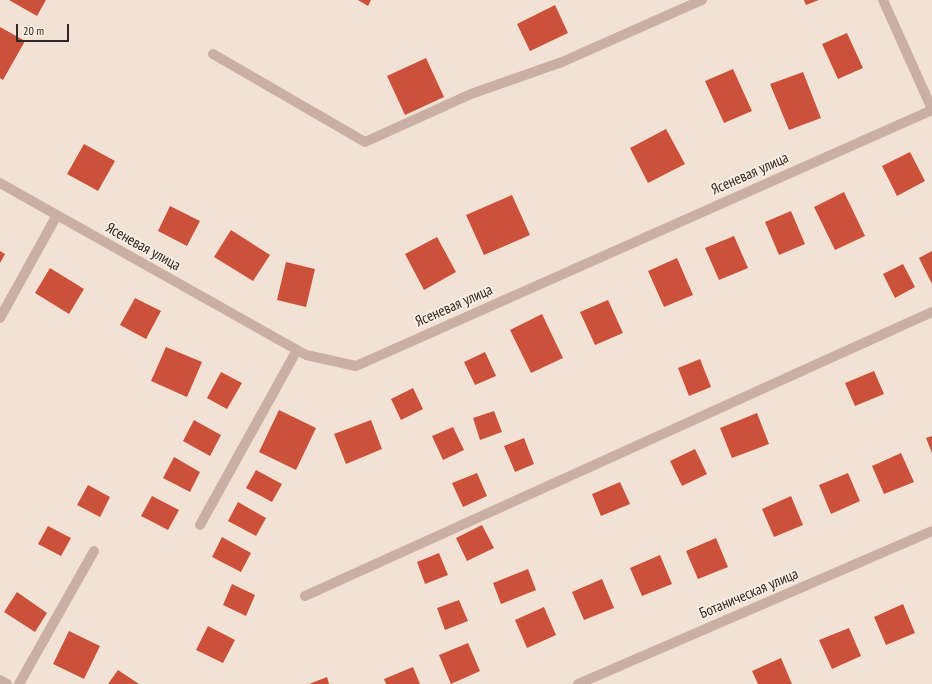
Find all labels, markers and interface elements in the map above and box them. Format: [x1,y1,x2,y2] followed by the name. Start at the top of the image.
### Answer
[18,16,71,42] scale bar
[23,23,44,38] text: 20 m
[709,149,791,199] street label: Ясеневая улица
[102,219,184,275] street label: Ясеневая улица
[413,281,495,331] street label: Ясеневая улица
[697,565,801,623] street label: Ботаническая улица

